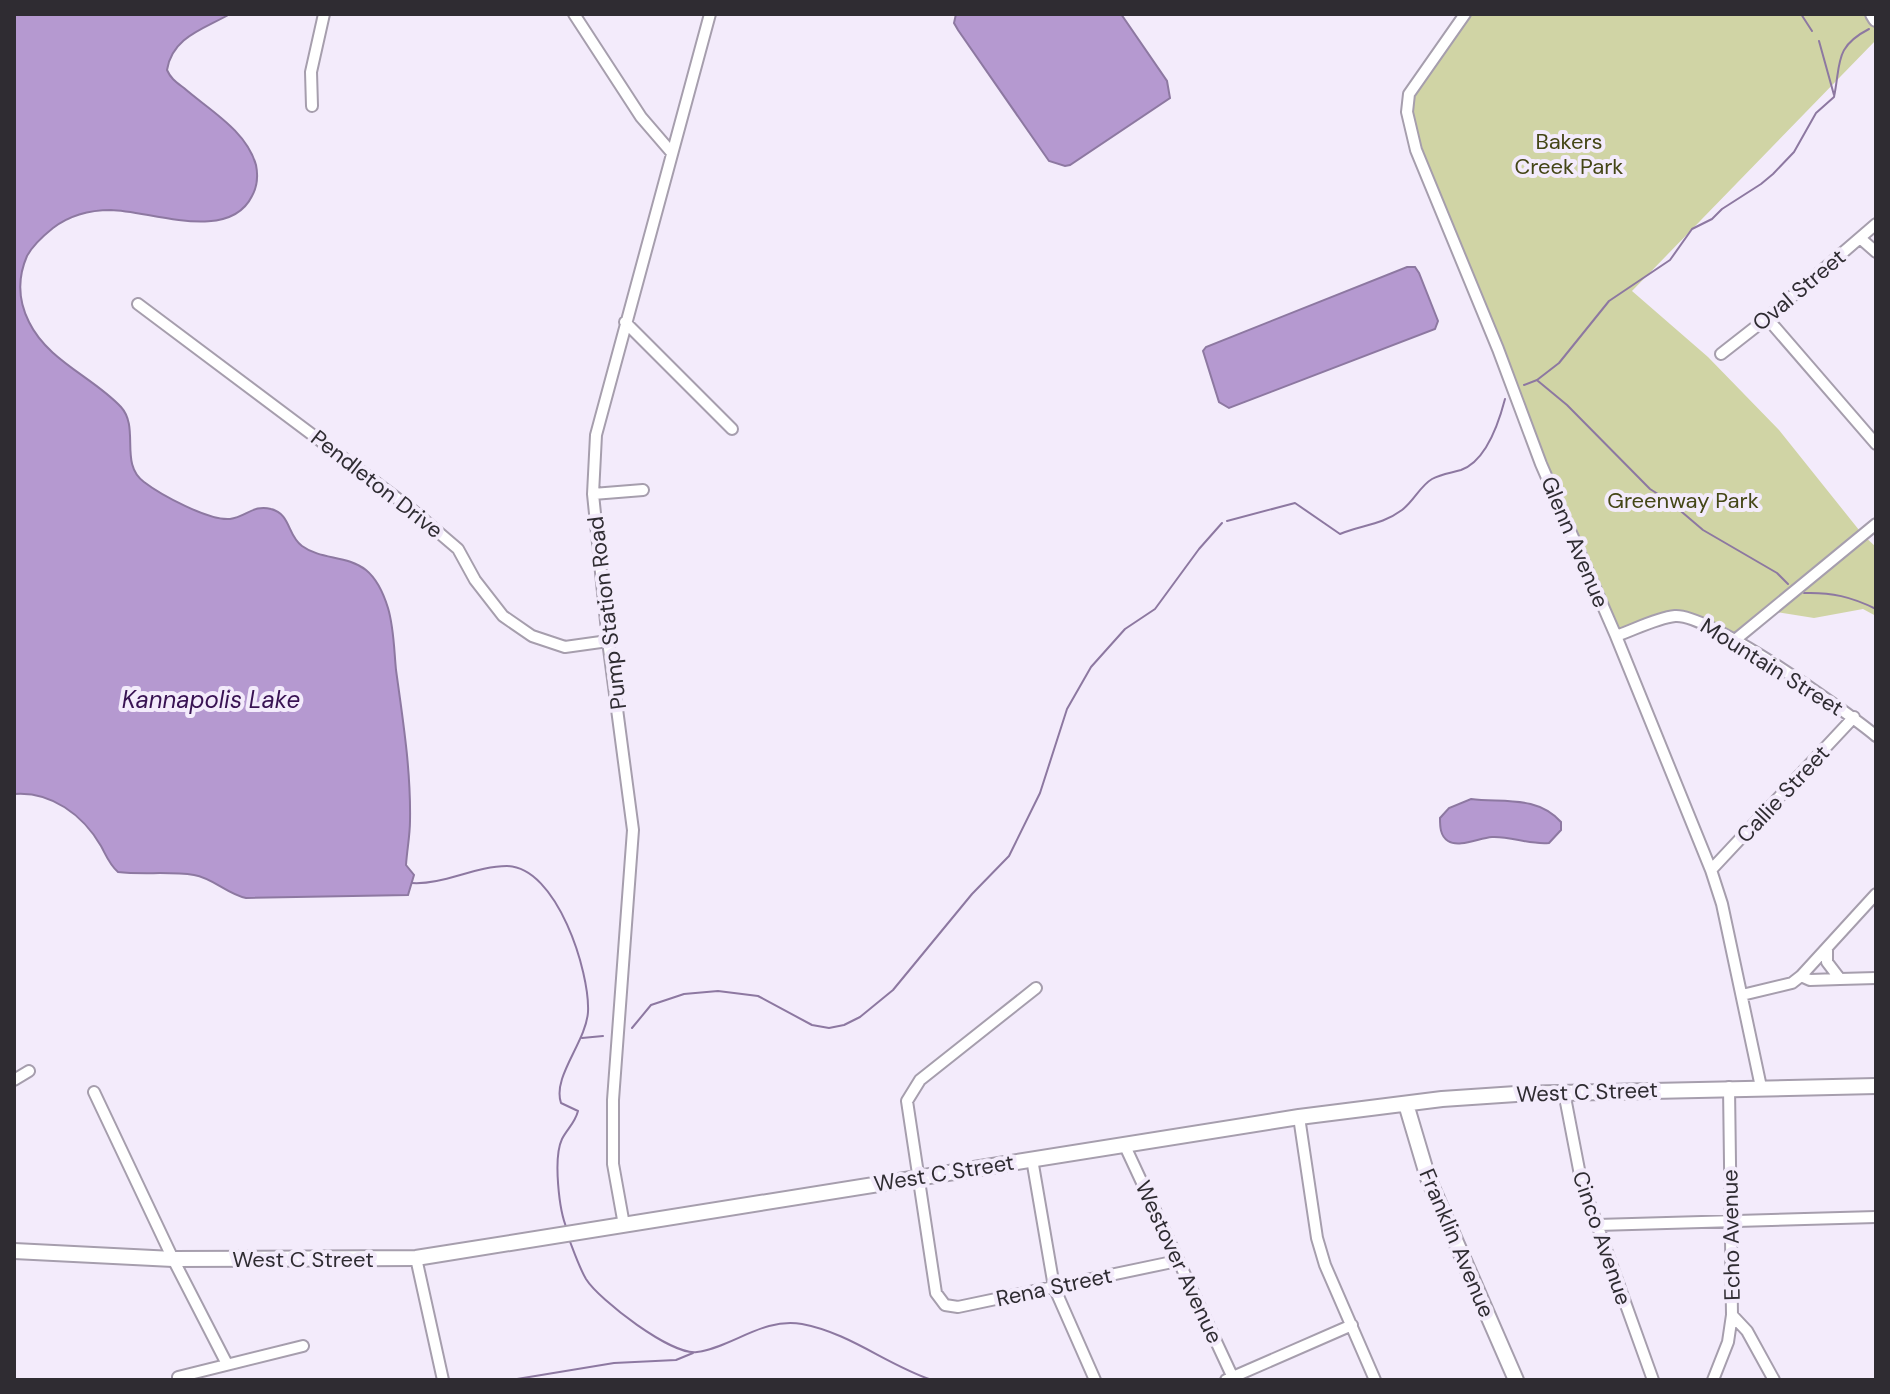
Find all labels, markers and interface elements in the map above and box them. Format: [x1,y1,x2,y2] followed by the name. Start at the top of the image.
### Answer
[1515,127,1623,181] park label: Bakers Creek Park
[1746,243,1852,337] street label: Oval Street
[305,423,449,545] street label: Pendleton Drive
[1534,472,1616,612] street label: Glenn Avenue
[1607,486,1759,515] park label: Greenway Park
[581,515,633,711] street label: Pump Station Road
[1695,611,1849,723] street label: Mountain Street
[122,684,300,715] water label: Kannapolis Lake
[1730,739,1836,849] street label: Callie Street
[1516,1075,1658,1109] street label: West C Street
[872,1148,1016,1198] street label: West C Street
[1413,1164,1501,1322] street label: Franklin Avenue
[1566,1167,1638,1309] street label: Cinco Avenue
[1715,1169,1747,1301] street label: Echo Avenue
[1129,1176,1229,1348] street label: Westover Avenue
[232,1245,374,1274] street label: West C Street
[993,1261,1115,1313] street label: Rena Street

